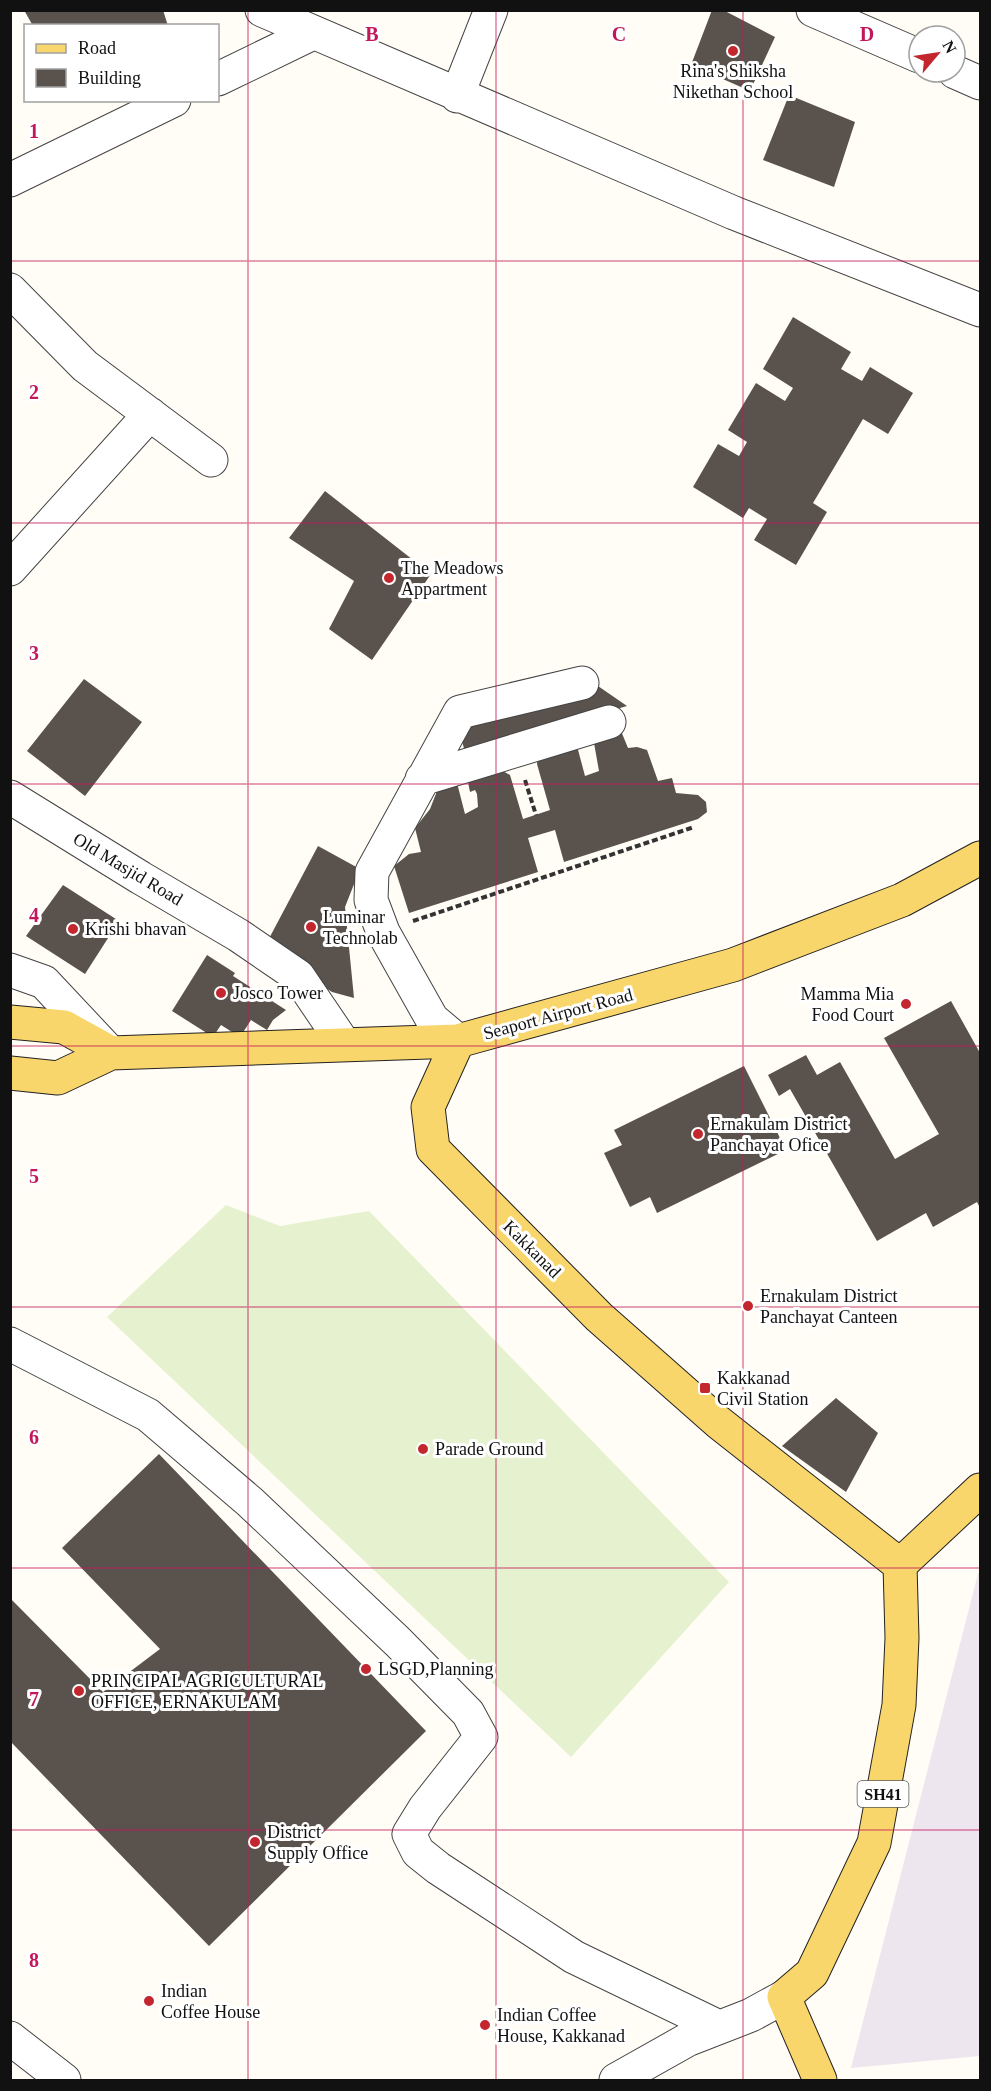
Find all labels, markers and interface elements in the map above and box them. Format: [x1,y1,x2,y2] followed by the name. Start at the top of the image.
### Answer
[365,23,379,45] text: B
[612,23,626,45] text: C
[860,23,874,45] text: D
[24,24,219,102] legend
[907,24,967,84] north arrow
[78,38,116,58] text: Road
[939,38,960,57] text: N
[726,44,740,58] marker: Rina's Shiksha Nikethan School
[673,61,793,102] place label: Rina's Shiksha Nikethan School
[78,68,141,88] text: Building
[29,120,39,142] text: 1
[29,381,39,403] text: 2
[401,558,503,599] place label: The Meadows Appartment
[382,571,396,585] marker: The Meadows Appartment
[29,642,39,664] text: 3
[70,828,186,910] street label: Old Masjid Road
[29,904,39,926] text: 4
[323,907,398,948] place label: Luminar Technolab
[85,919,186,939] place label: Krishi bhavan
[304,920,318,934] marker: Luminar Technolab
[66,922,80,936] marker: Krishi bhavan
[233,983,323,1003] place label: Josco Tower
[481,984,635,1044] street label: Seaport Airport Road
[801,984,894,1025] place label: Mamma Mia Food Court
[214,986,228,1000] marker: Josco Tower
[899,997,913,1011] marker: Mamma Mia Food Court
[710,1114,847,1155] place label: Ernakulam District Panchayat Ofice
[691,1127,705,1141] marker: Ernakulam District Panchayat Ofice
[29,1165,39,1187] text: 5
[499,1216,565,1282] street label: Kakkanad
[760,1286,897,1327] place label: Ernakulam District Panchayat Canteen
[741,1299,755,1313] marker: Ernakulam District Panchayat Canteen
[717,1368,809,1409] place label: Kakkanad Civil Station
[698,1381,712,1395] marker: Kakkanad Civil Station
[29,1426,39,1448] text: 6
[435,1439,543,1459] place label: Parade Ground
[416,1442,430,1456] marker: Parade Ground
[378,1659,494,1679] place label: LSGD,Planning
[359,1662,373,1676] marker: LSGD,Planning
[91,1671,324,1712] place label: PRINCIPAL AGRICULTURAL OFFICE, ERNAKULAM
[72,1684,86,1698] marker: PRINCIPAL AGRICULTURAL OFFICE, ERNAKULAM
[29,1688,39,1710] text: 7
[858,1781,908,1807] road number: SH41
[267,1822,368,1863] place label: District Supply Office
[248,1835,262,1849] marker: District Supply Office
[29,1949,39,1971] text: 8
[161,1981,260,2022] place label: Indian Coffee House
[142,1994,156,2008] marker: Indian Coffee House
[497,2005,625,2046] place label: Indian Coffee House, Kakkanad
[478,2018,492,2032] marker: Indian Coffee House, Kakkanad

